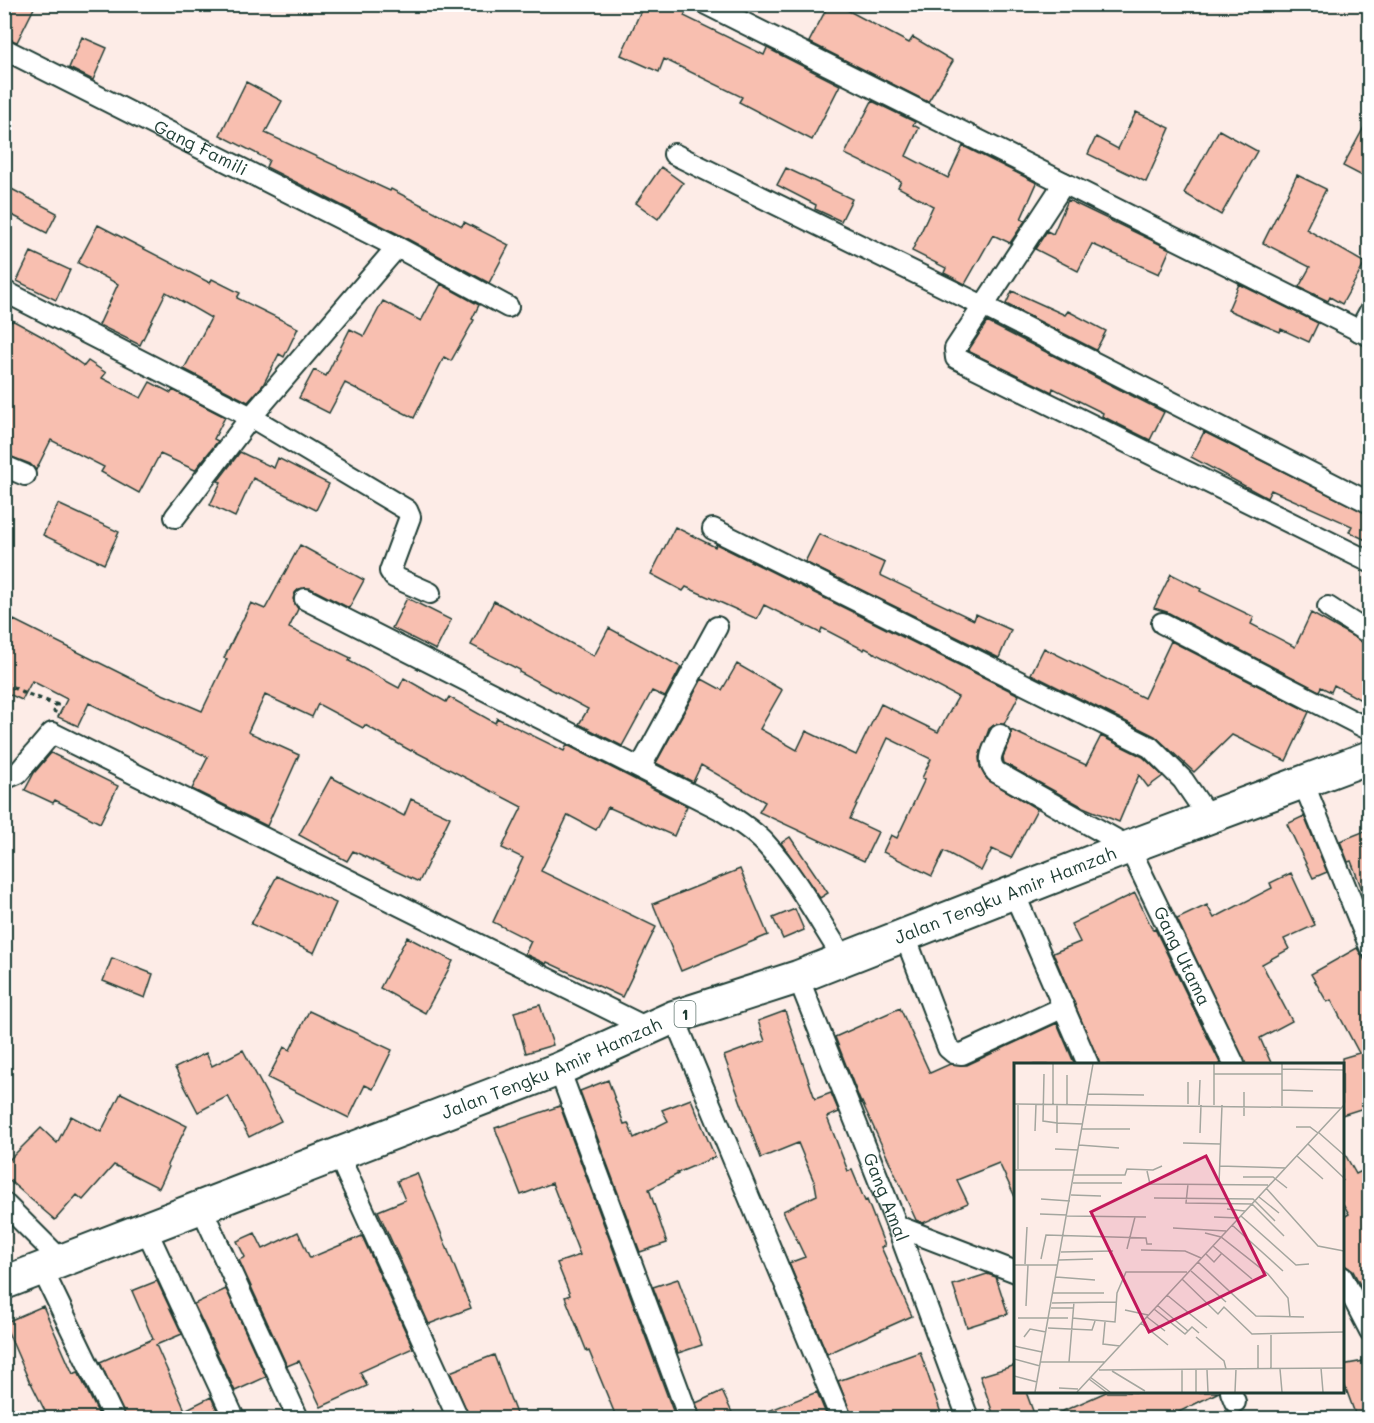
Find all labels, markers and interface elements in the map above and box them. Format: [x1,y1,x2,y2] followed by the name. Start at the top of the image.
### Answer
[150,113,252,181] street label: Gang Famili
[890,840,1119,949] street label: Jalan Tengku Amir Hamzah
[1148,902,1217,1009] street label: Gang Utama
[674,1001,696,1027] road number: 1
[438,1011,665,1124] street label: Jalan Tengku Amir Hamzah
[1014,1063,1344,1393] inset map
[858,1149,915,1245] street label: Gang Amal

